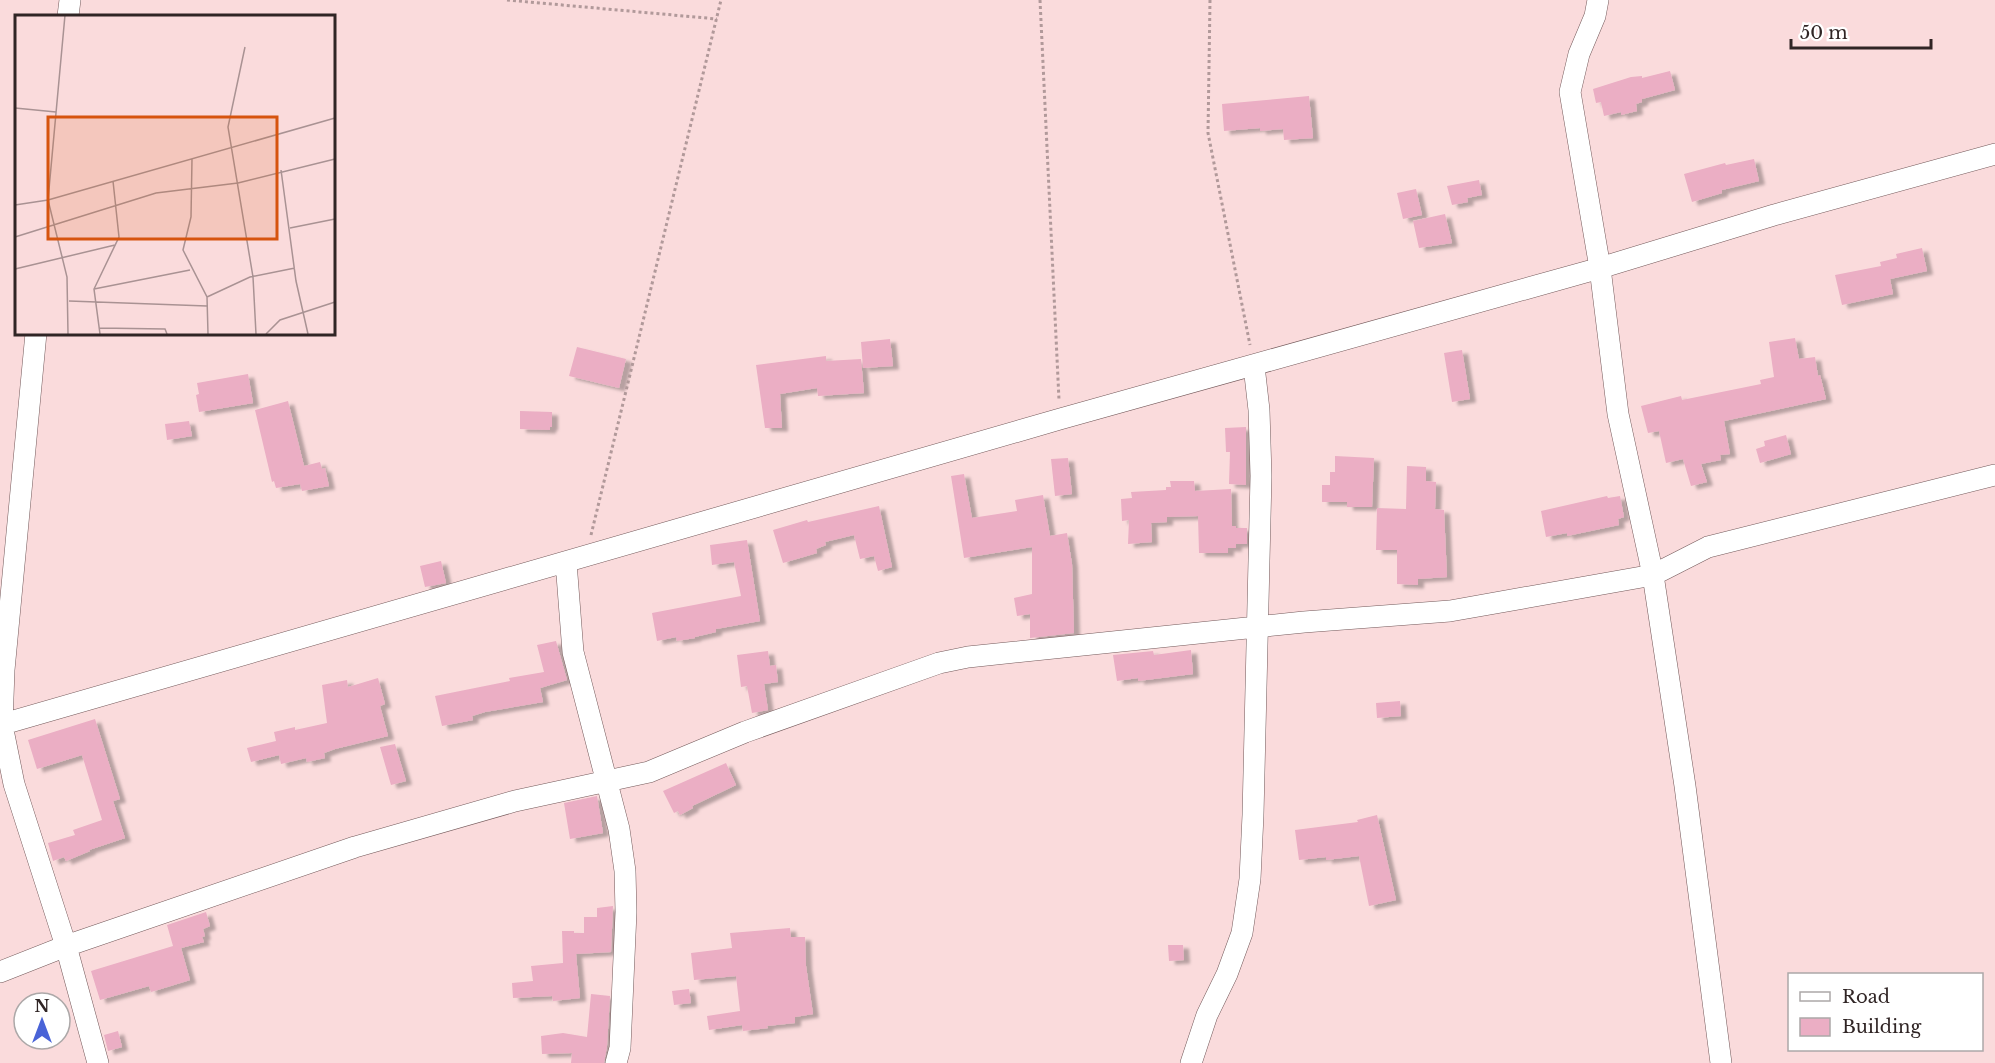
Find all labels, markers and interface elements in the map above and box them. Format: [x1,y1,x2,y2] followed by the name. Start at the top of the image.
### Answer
[1791,12,1930,50] scale bar
[15,15,334,334] inset map
[1800,22,1848,44] text: 50 m
[1788,973,1983,1051] legend
[1842,986,1890,1008] text: Road
[12,991,72,1051] north arrow
[34,996,50,1016] text: N
[1842,1016,1921,1038] text: Building

